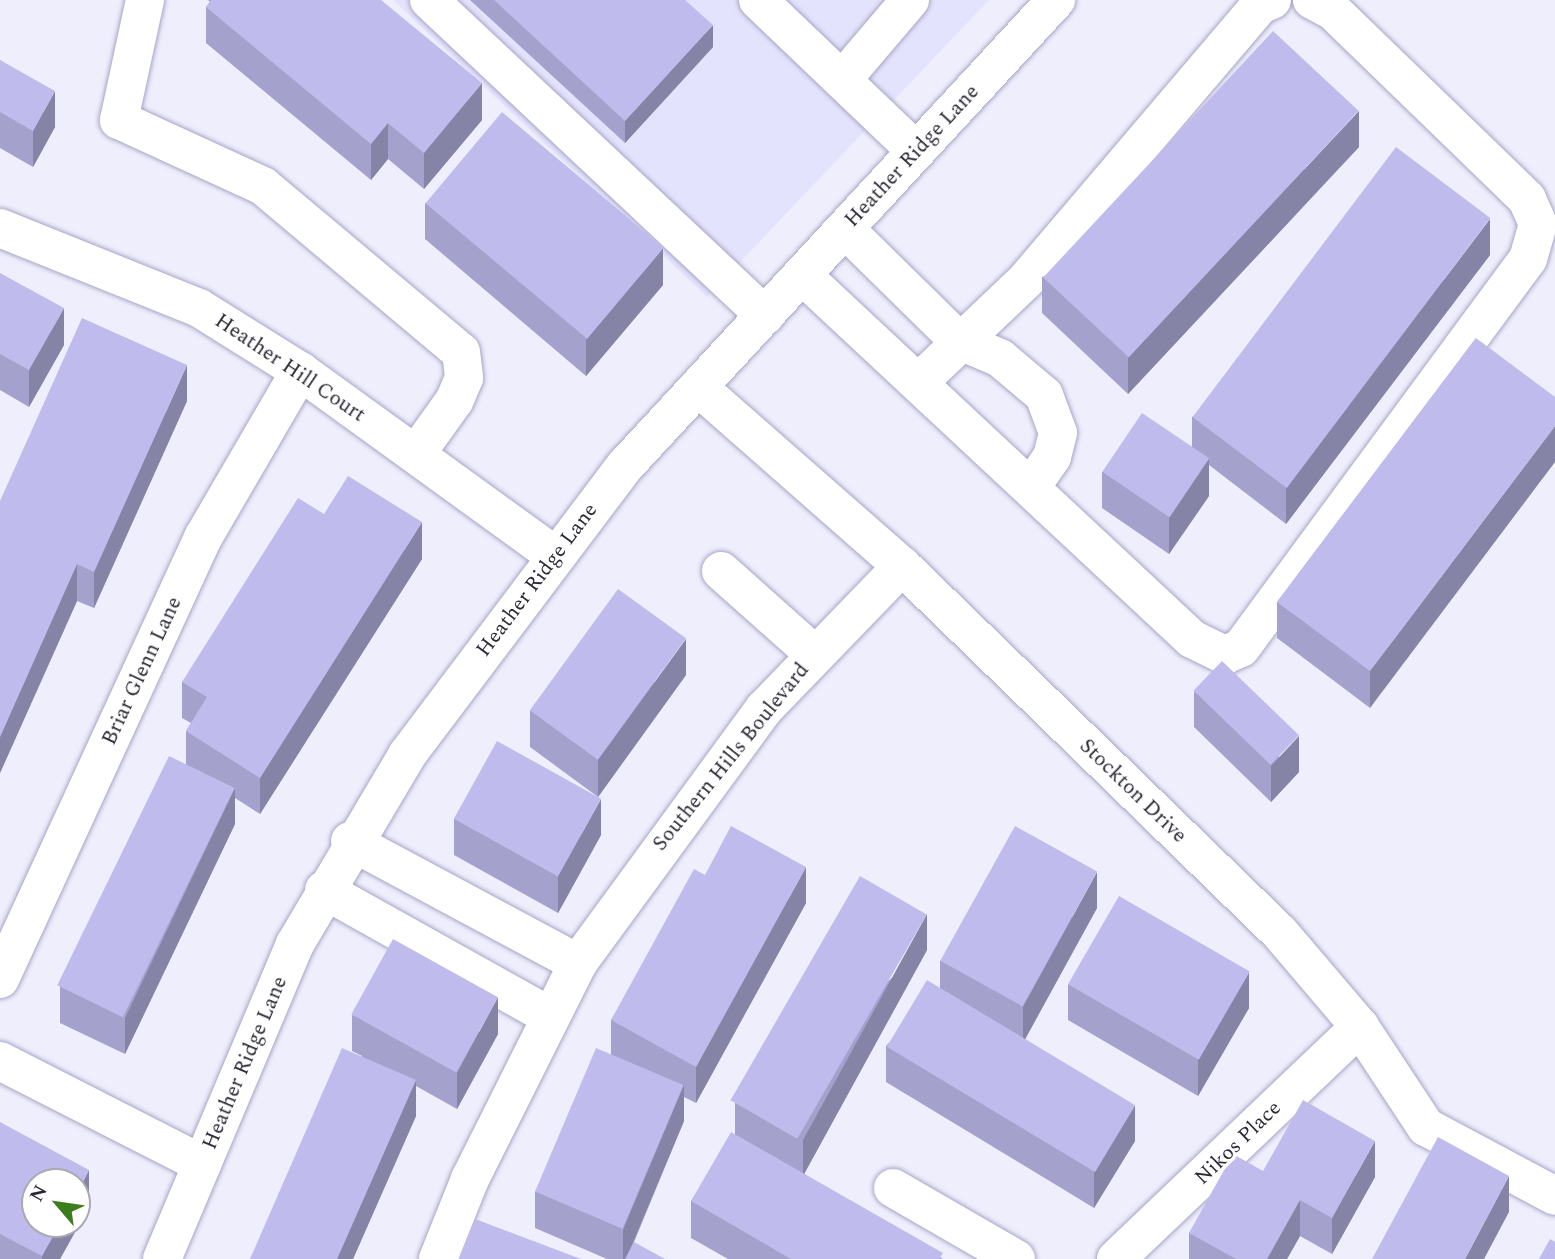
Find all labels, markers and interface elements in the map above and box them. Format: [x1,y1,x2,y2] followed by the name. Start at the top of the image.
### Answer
[839,79,985,233] street label: Heather Ridge Lane
[210,308,370,428] street label: Heather Hill Court
[471,498,603,662] street label: Heather Ridge Lane
[97,593,187,749] street label: Briar Glenn Lane
[647,658,815,856] street label: Southern Hills Boulevard
[1074,734,1192,848] street label: Stockton Drive
[197,973,293,1153] street label: Heather Ridge Lane
[1190,1096,1286,1190] street label: Nikos Place
[21,1168,91,1238] north arrow
[22,1180,55,1207] text: N

